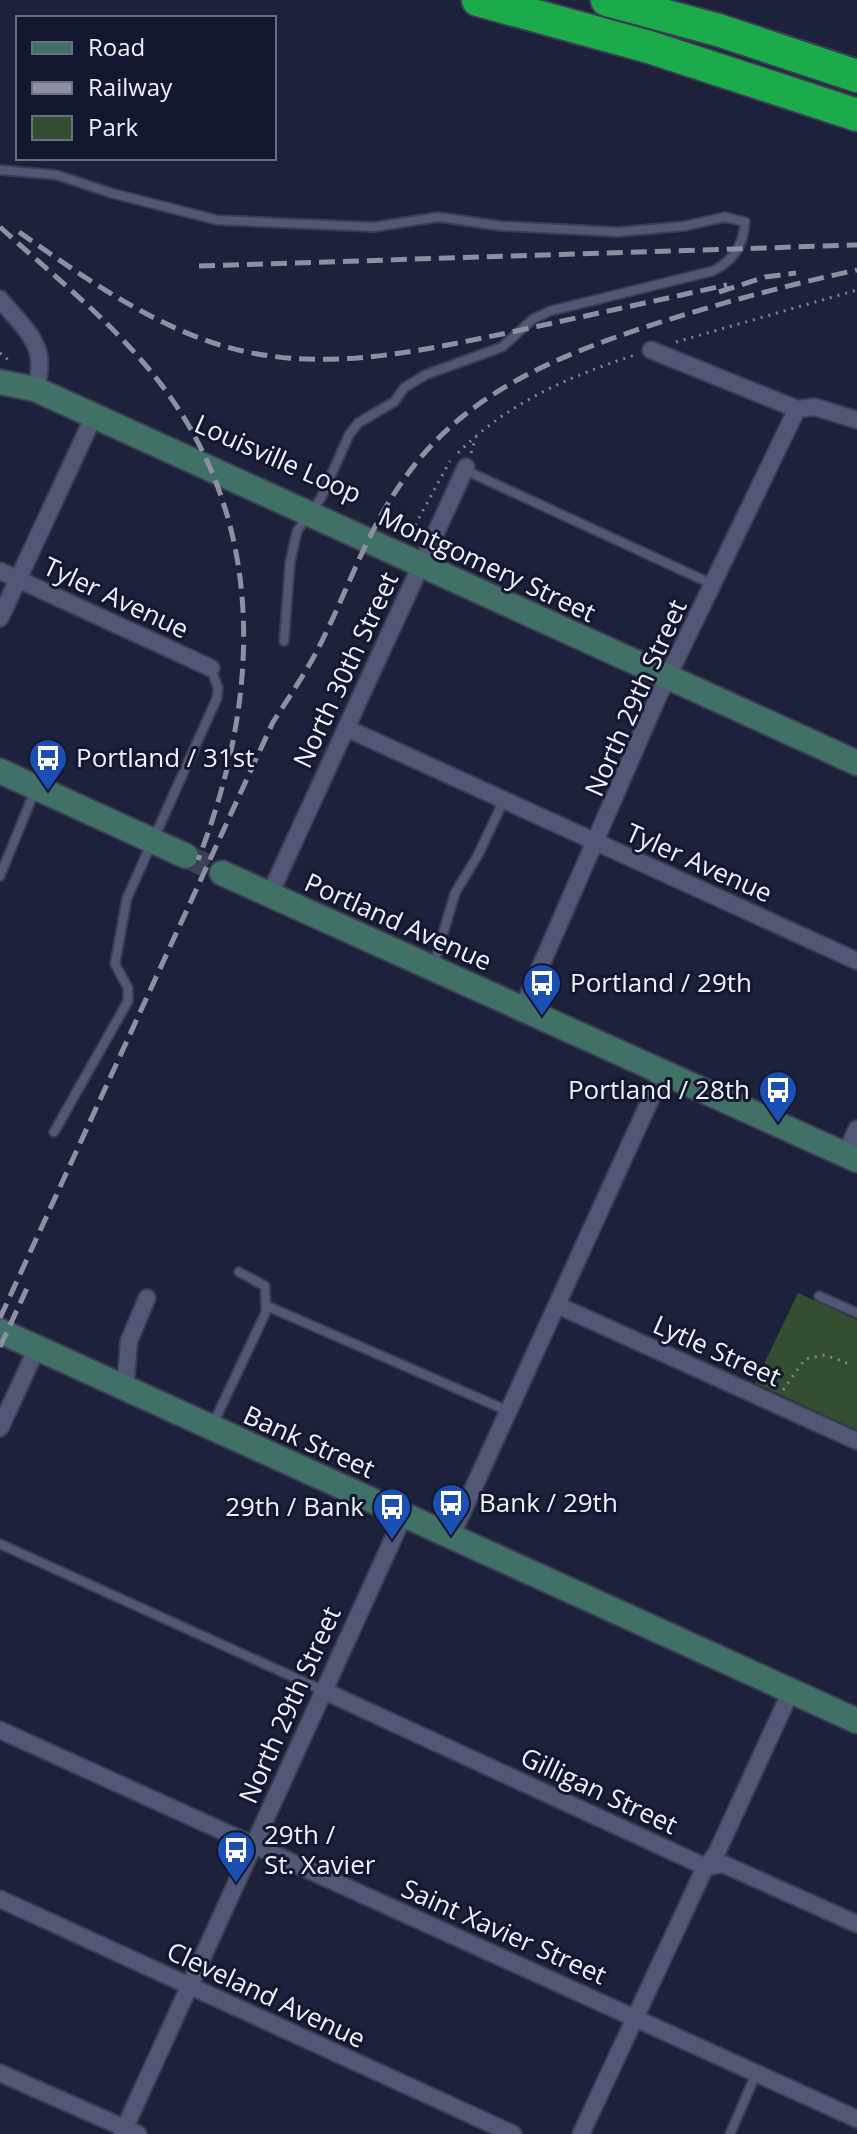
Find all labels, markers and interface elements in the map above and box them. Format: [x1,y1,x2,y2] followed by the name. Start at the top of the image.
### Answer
[16,16,276,160] legend
[88,30,145,63] text: Road
[88,70,173,103] text: Railway
[88,110,139,143] text: Park
[189,405,367,511] street label: Louisville Loop
[373,498,602,630] street label: Montgomery Street
[38,548,195,646] street label: Tyler Avenue
[284,566,406,773] street label: North 30th Street
[575,593,695,802] street label: North 29th Street
[27,737,69,792] bus stop icon: Portland / 31st
[76,739,254,775] place label: Portland / 31st
[621,814,778,910] street label: Tyler Avenue
[299,864,498,978] street label: Portland Avenue
[521,962,563,1017] bus stop icon: Portland / 29th
[570,964,752,1000] place label: Portland / 29th
[757,1069,799,1124] bus stop icon: Portland / 28th
[568,1071,750,1107] place label: Portland / 28th
[648,1306,787,1394] street label: Lytle Street
[238,1396,381,1486] street label: Bank Street
[430,1482,472,1537] bus stop icon: Bank / 29th
[479,1484,618,1520] place label: Bank / 29th
[371,1486,413,1541] bus stop icon: 29th / Bank
[225,1488,364,1524] place label: 29th / Bank
[229,1600,349,1809] street label: North 29th Street
[515,1738,684,1842] street label: Gilligan Street
[264,1816,376,1882] place label: 29th / St. Xavier
[215,1829,257,1884] bus stop icon: 29th / St. Xavier
[396,1870,613,1992] street label: Saint Xavier Street
[161,1932,372,2056] street label: Cleveland Avenue

